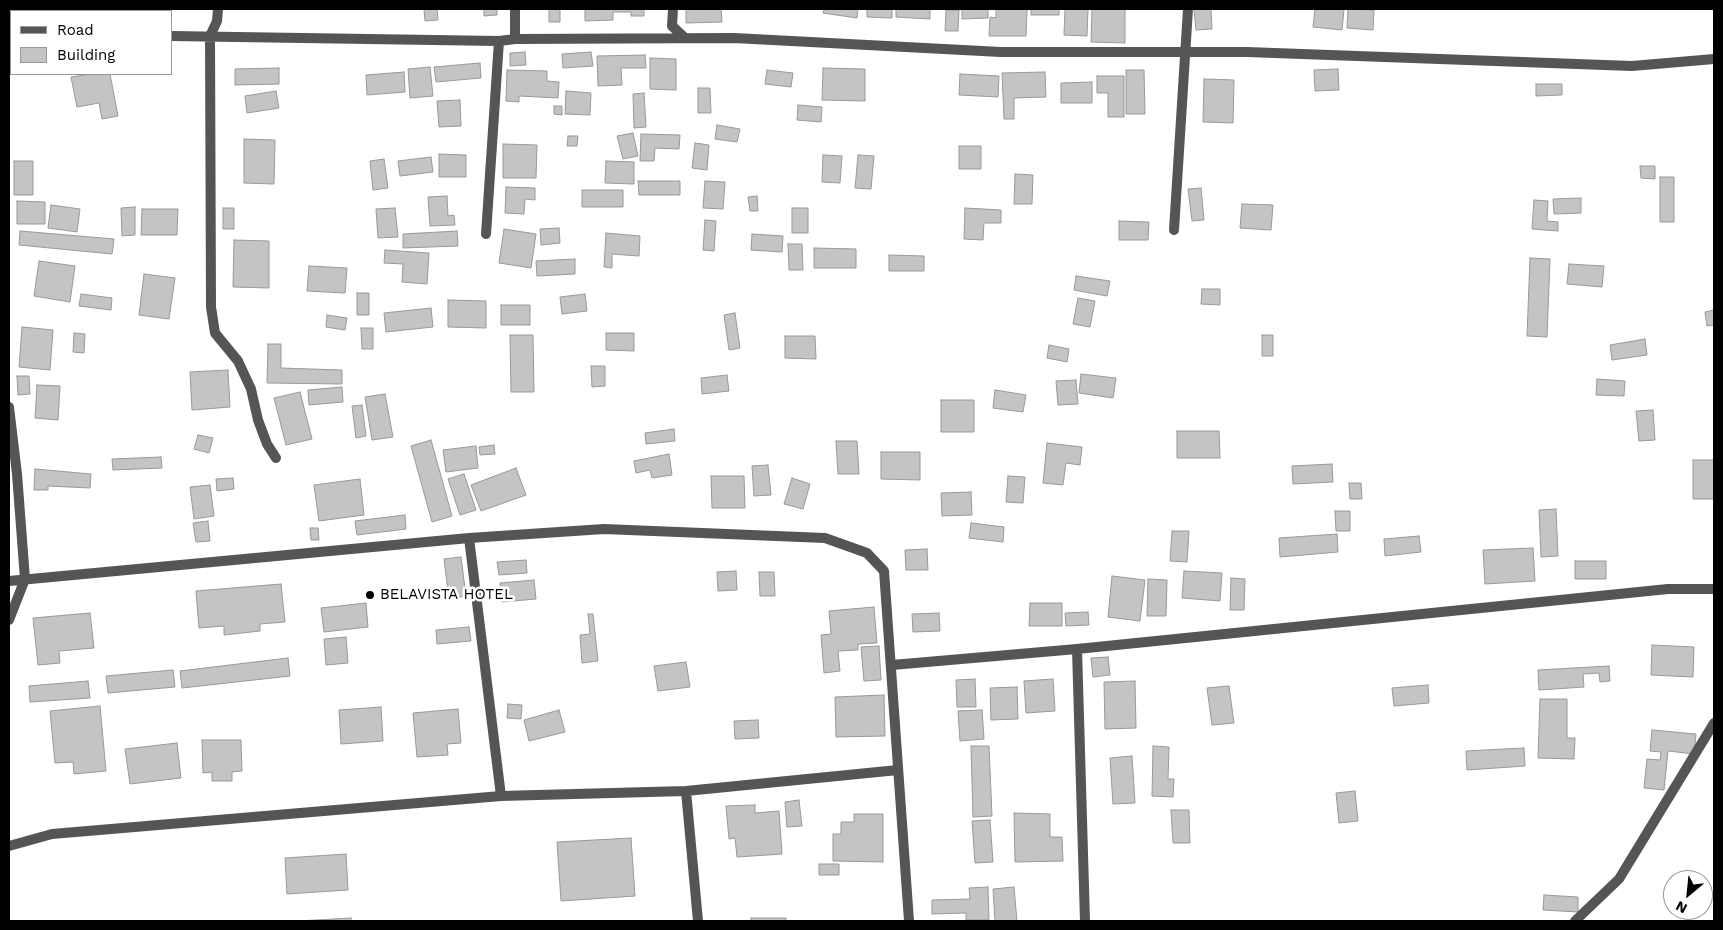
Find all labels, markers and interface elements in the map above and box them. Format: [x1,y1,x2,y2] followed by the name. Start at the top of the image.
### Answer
[10,10,172,75] legend
[57,21,94,39] text: Road
[57,46,115,64] text: Building
[380,586,513,604] place label: BELAVISTA HOTEL
[364,589,376,601] marker: BELAVISTA HOTEL
[1663,870,1713,920] north arrow
[1673,898,1690,917] text: N

